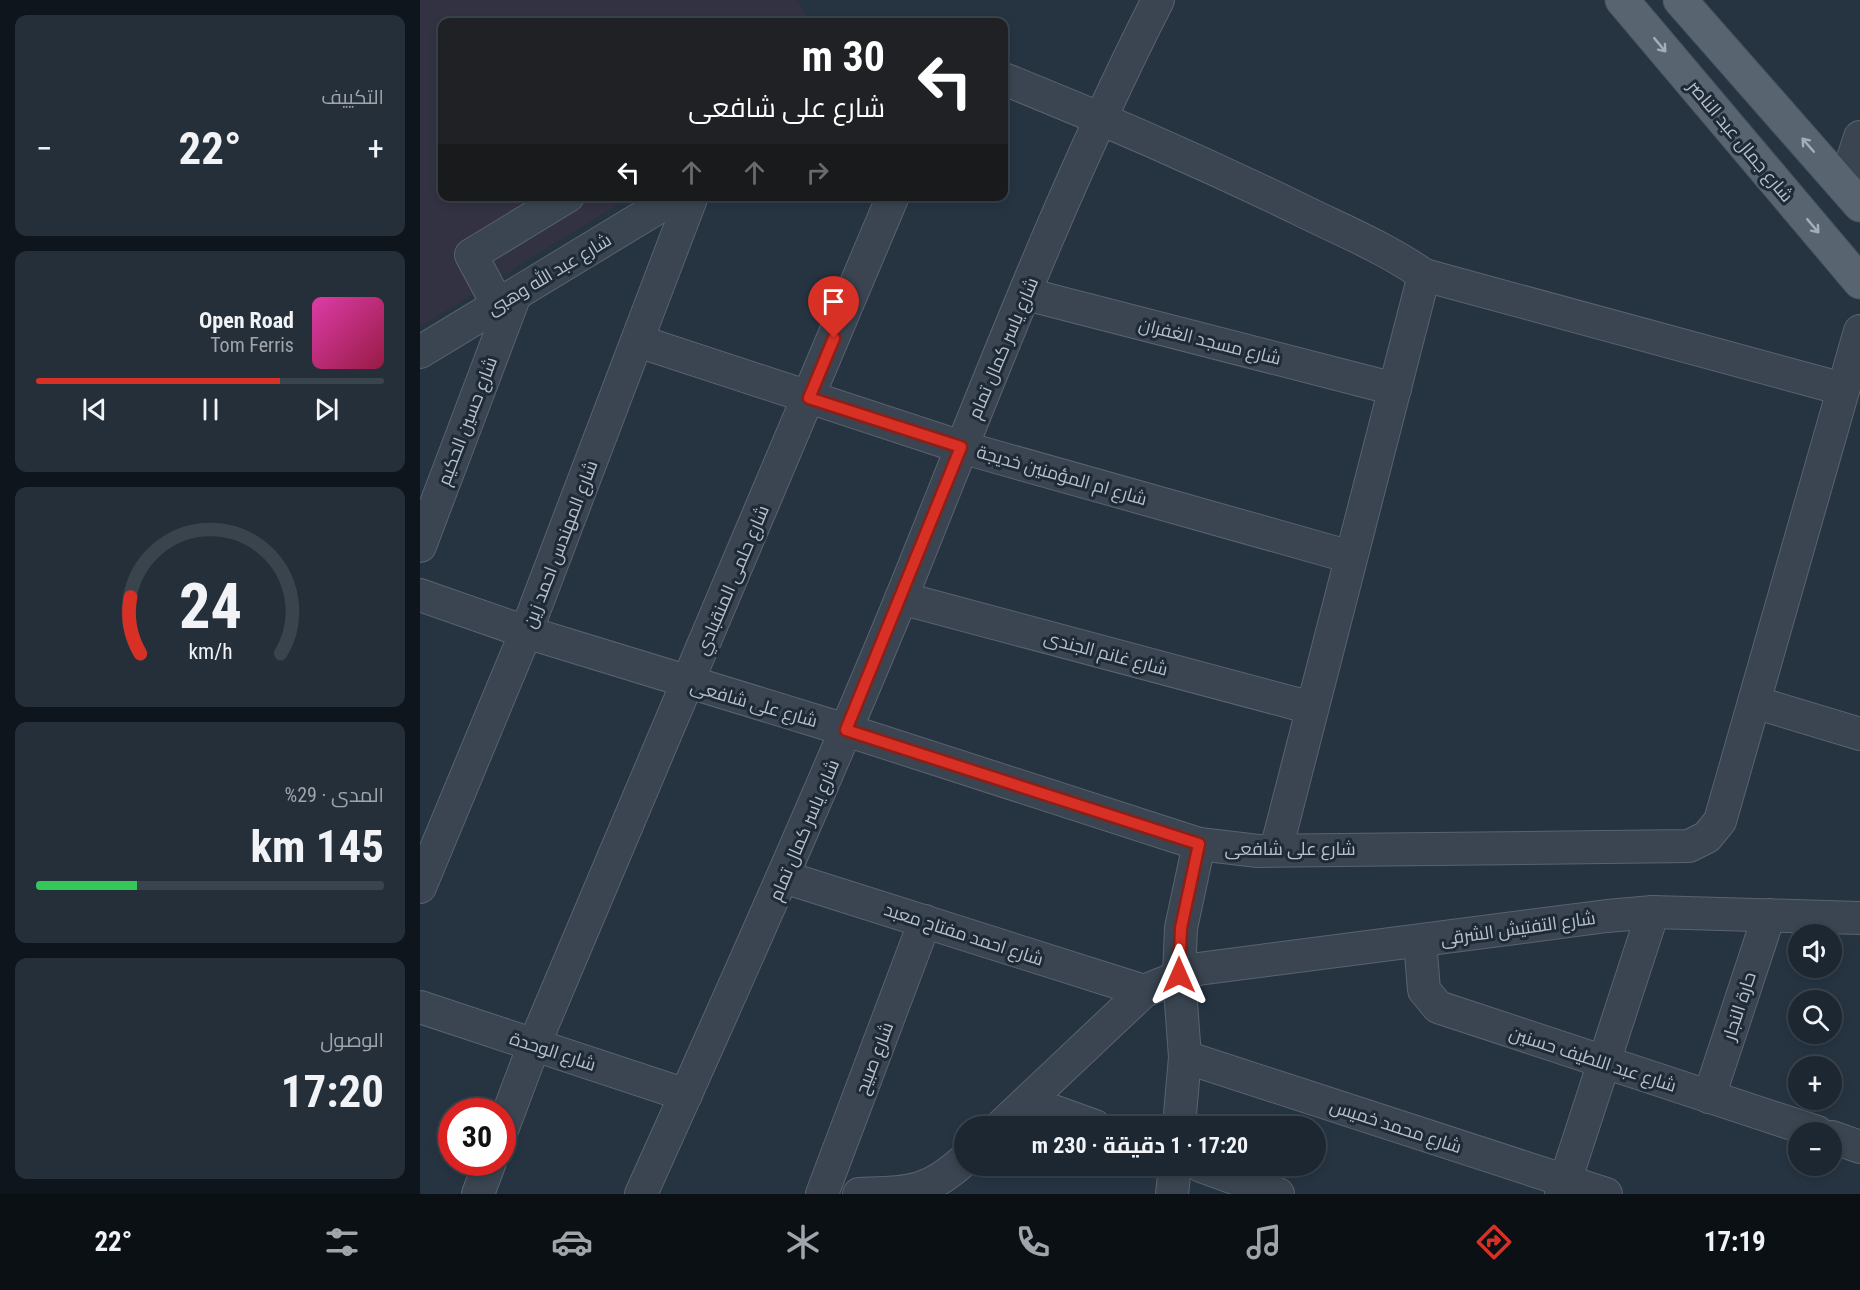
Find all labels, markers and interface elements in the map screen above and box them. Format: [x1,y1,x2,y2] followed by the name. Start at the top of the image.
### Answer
[802,32,885,81] text: 30 m
[1653,37,1667,52] one-way arrow
[906,42,984,120] icon: left
[1682,75,1798,207] street label: شارع جمال عبد الناصر
[321,85,384,109] text: التكييف
[688,92,885,124] text: شارع على شافعى
[179,122,242,175] text: 22°
[36,129,53,168] text: −
[368,129,384,168] text: +
[1801,138,1815,153] one-way arrow
[612,156,645,189] icon: left
[675,156,708,189] icon: ahead
[738,156,771,189] icon: ahead
[801,156,834,189] icon: right
[1806,218,1819,234] one-way arrow
[483,228,616,321] street label: شارع عبد الله وهبى
[964,274,1044,423] street label: شارع ياسر كمال تمام
[808,276,859,338] pin
[817,285,850,318] icon: arrive
[199,308,294,333] text: Open Road
[1136,313,1283,371] street label: شارع مسجد الغفران
[210,333,294,357] text: Tom Ferris
[433,354,503,489] street label: شارع حسين الحكيم
[78,393,111,426] icon: previous
[194,393,227,426] icon: pause
[310,393,343,426] icon: next
[974,441,1150,511] street label: شارع ام المؤمنين خديجة
[518,457,604,632] street label: شارع المهندس احمد زين
[691,502,777,660] street label: شارع حلمى المنقبادي
[178,570,242,643] text: 24
[1041,626,1170,682] street label: شارع غانم الجندى
[188,639,232,664] text: km/h
[687,675,820,733] street label: شارع على شافعى
[765,756,845,905] street label: شارع ياسر كمال تمام
[285,783,384,807] text: المدى · 29%
[251,820,384,873] text: 145 km
[1224,838,1356,861] street label: شارع على شافعى
[881,898,1046,972] street label: شارع احمد مفتاح معبد
[1439,907,1597,951] street label: شارع التفتيش الشرقى
[1788,924,1842,1176] map controls
[1788,924,1842,978] button: sound
[1147,943,1211,1007] position arrow
[1718,969,1761,1044] street label: حارة النجار
[1788,990,1842,1044] button: search
[851,1019,899,1098] street label: شارع صبيح
[1506,1022,1679,1098] street label: شارع عبد اللطيف حسنين
[507,1027,599,1077] street label: شارع الوحدة
[320,1028,384,1052] text: الوصول
[1788,1056,1842,1110] button: +
[281,1065,384,1118] text: 17:20
[1327,1095,1464,1159] street label: شارع محمد خميس
[438,1098,516,1176] speed limit sign: 30
[1788,1122,1842,1176] button: −
[1032,1133,1248,1158] text: 17:20 · 1 دقيقة · 230 m
[321,1221,363,1263] icon: filters
[551,1221,593,1263] icon: car
[782,1221,824,1263] icon: climate
[1012,1221,1054,1263] icon: phone
[1243,1221,1285,1263] icon: music
[1473,1221,1515,1263] icon: directions
[94,1226,132,1258] text: 22°
[1704,1226,1766,1258] text: 17:19

